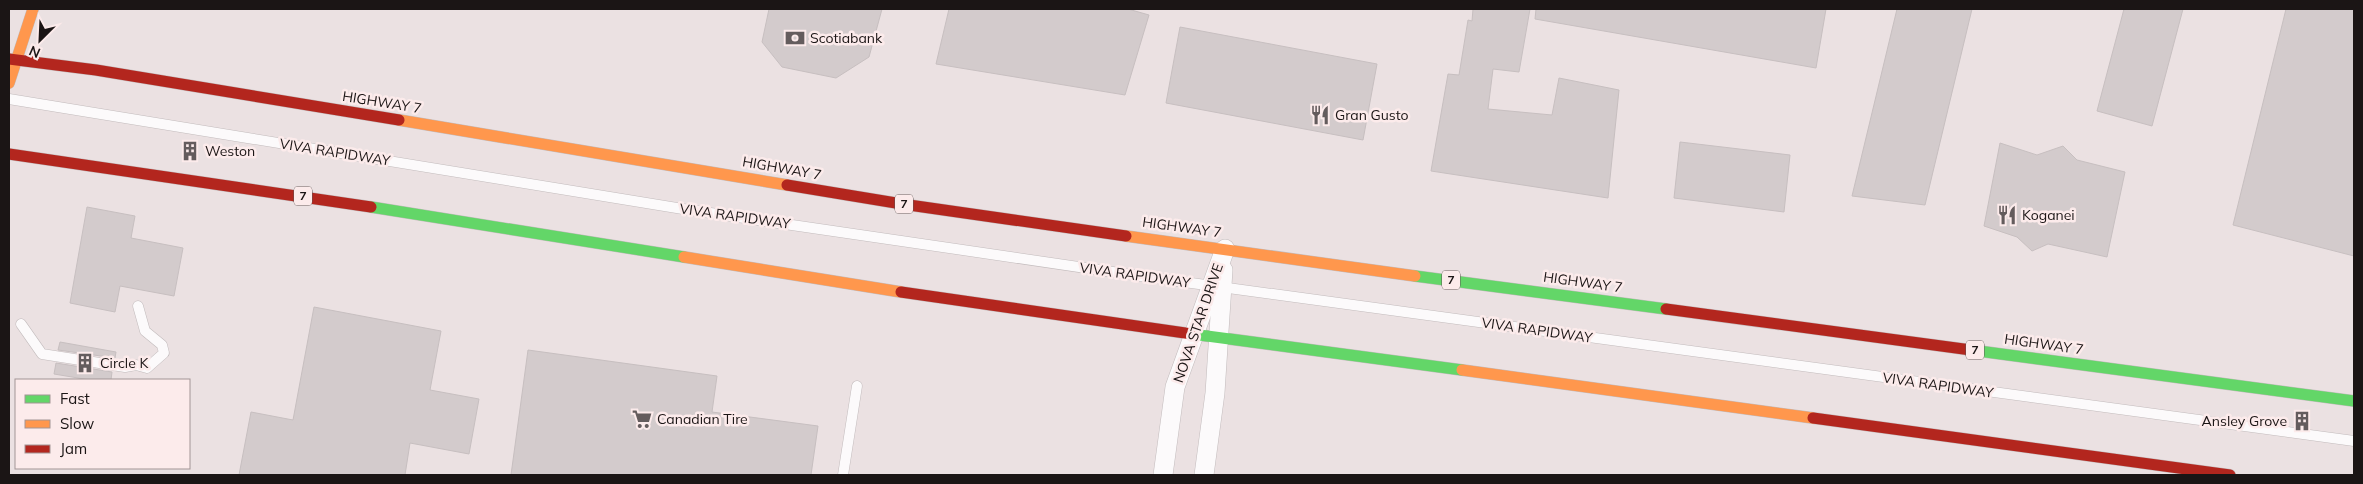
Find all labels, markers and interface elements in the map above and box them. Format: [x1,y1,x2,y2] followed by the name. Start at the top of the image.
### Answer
[15,15,65,65] north arrow
[784,27,806,49] bank icon: Scotiabank
[810,29,883,47] place label: Scotiabank
[26,42,43,62] text: N
[341,87,423,117] street label: HIGHWAY 7
[1309,104,1331,126] restaurant icon: Gran Gusto
[1335,106,1409,124] place label: Gran Gusto
[278,134,392,170] street label: VIVA RAPIDWAY
[179,140,201,162] building icon: Weston
[205,142,255,160] place label: Weston
[741,152,823,184] street label: HIGHWAY 7
[294,187,312,206] road number: 7
[895,194,913,213] road number: 7
[678,199,792,233] street label: VIVA RAPIDWAY
[1996,204,2018,226] restaurant icon: Koganei
[2022,206,2075,224] place label: Koganei
[1141,213,1223,241] street label: HIGHWAY 7
[1078,258,1192,292] street label: VIVA RAPIDWAY
[1169,261,1227,385] street label: NOVA STAR DRIVE
[1542,268,1624,296] street label: HIGHWAY 7
[1442,270,1460,290] road number: 7
[1480,313,1594,347] street label: VIVA RAPIDWAY
[2003,330,2085,358] street label: HIGHWAY 7
[1966,340,1984,360] road number: 7
[74,352,96,374] building icon: Circle K
[100,354,149,372] place label: Circle K
[1881,368,1995,402] street label: VIVA RAPIDWAY
[15,379,190,469] legend
[60,389,90,408] text: Fast
[631,408,653,430] supermarket icon: Canadian Tire
[657,410,748,428] place label: Canadian Tire
[2291,410,2313,432] building icon: Ansley Grove
[2202,412,2287,430] place label: Ansley Grove
[60,414,94,433] text: Slow
[60,439,87,458] text: Jam

